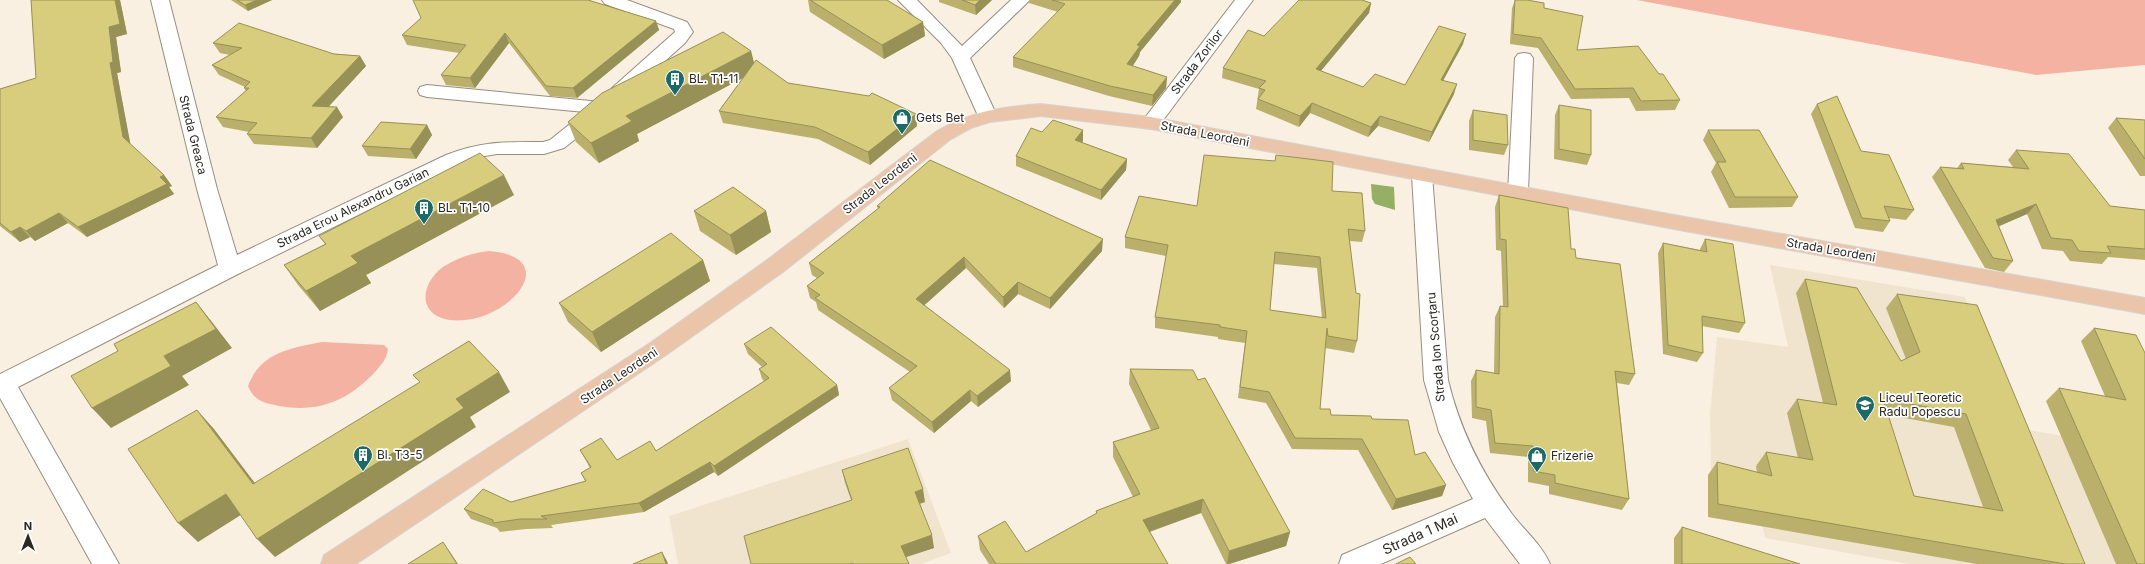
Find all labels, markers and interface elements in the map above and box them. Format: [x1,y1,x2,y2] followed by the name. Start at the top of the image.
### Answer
[1167,26,1226,97] street label: Strada Zorilor
[664,68,686,96] building icon: BL. T1-11
[689,71,738,86] place label: BL. T1-11
[176,94,211,176] street label: Strada Greaca
[891,107,913,135] shop icon: Gets Bet
[916,110,964,125] place label: Gets Bet
[1159,118,1251,149] street label: Strada Leordeni
[840,150,920,217] street label: Strada Leordeni
[274,164,431,251] street label: Strada Erou Alexandru Garian
[413,197,435,225] building icon: BL. T1-10
[438,200,490,215] place label: BL. T1-10
[1785,234,1877,265] street label: Strada Leordeni
[1423,292,1448,402] street label: Strada Ion Scorțaru
[577,344,660,407] street label: Strada Leordeni
[1879,390,1962,419] place label: Liceul Teoretic Radu Popescu
[1854,394,1876,422] school or university icon: Liceul Teoretic Radu Popescu
[352,444,374,472] building icon: Bl. T3-5
[1526,445,1548,473] shop icon: Frizerie
[377,447,423,462] place label: Bl. T3-5
[1551,448,1593,463] place label: Frizerie
[1380,509,1460,558] street label: Strada 1 Mai
[8,516,48,556] north arrow
[24,519,32,533] text: N

